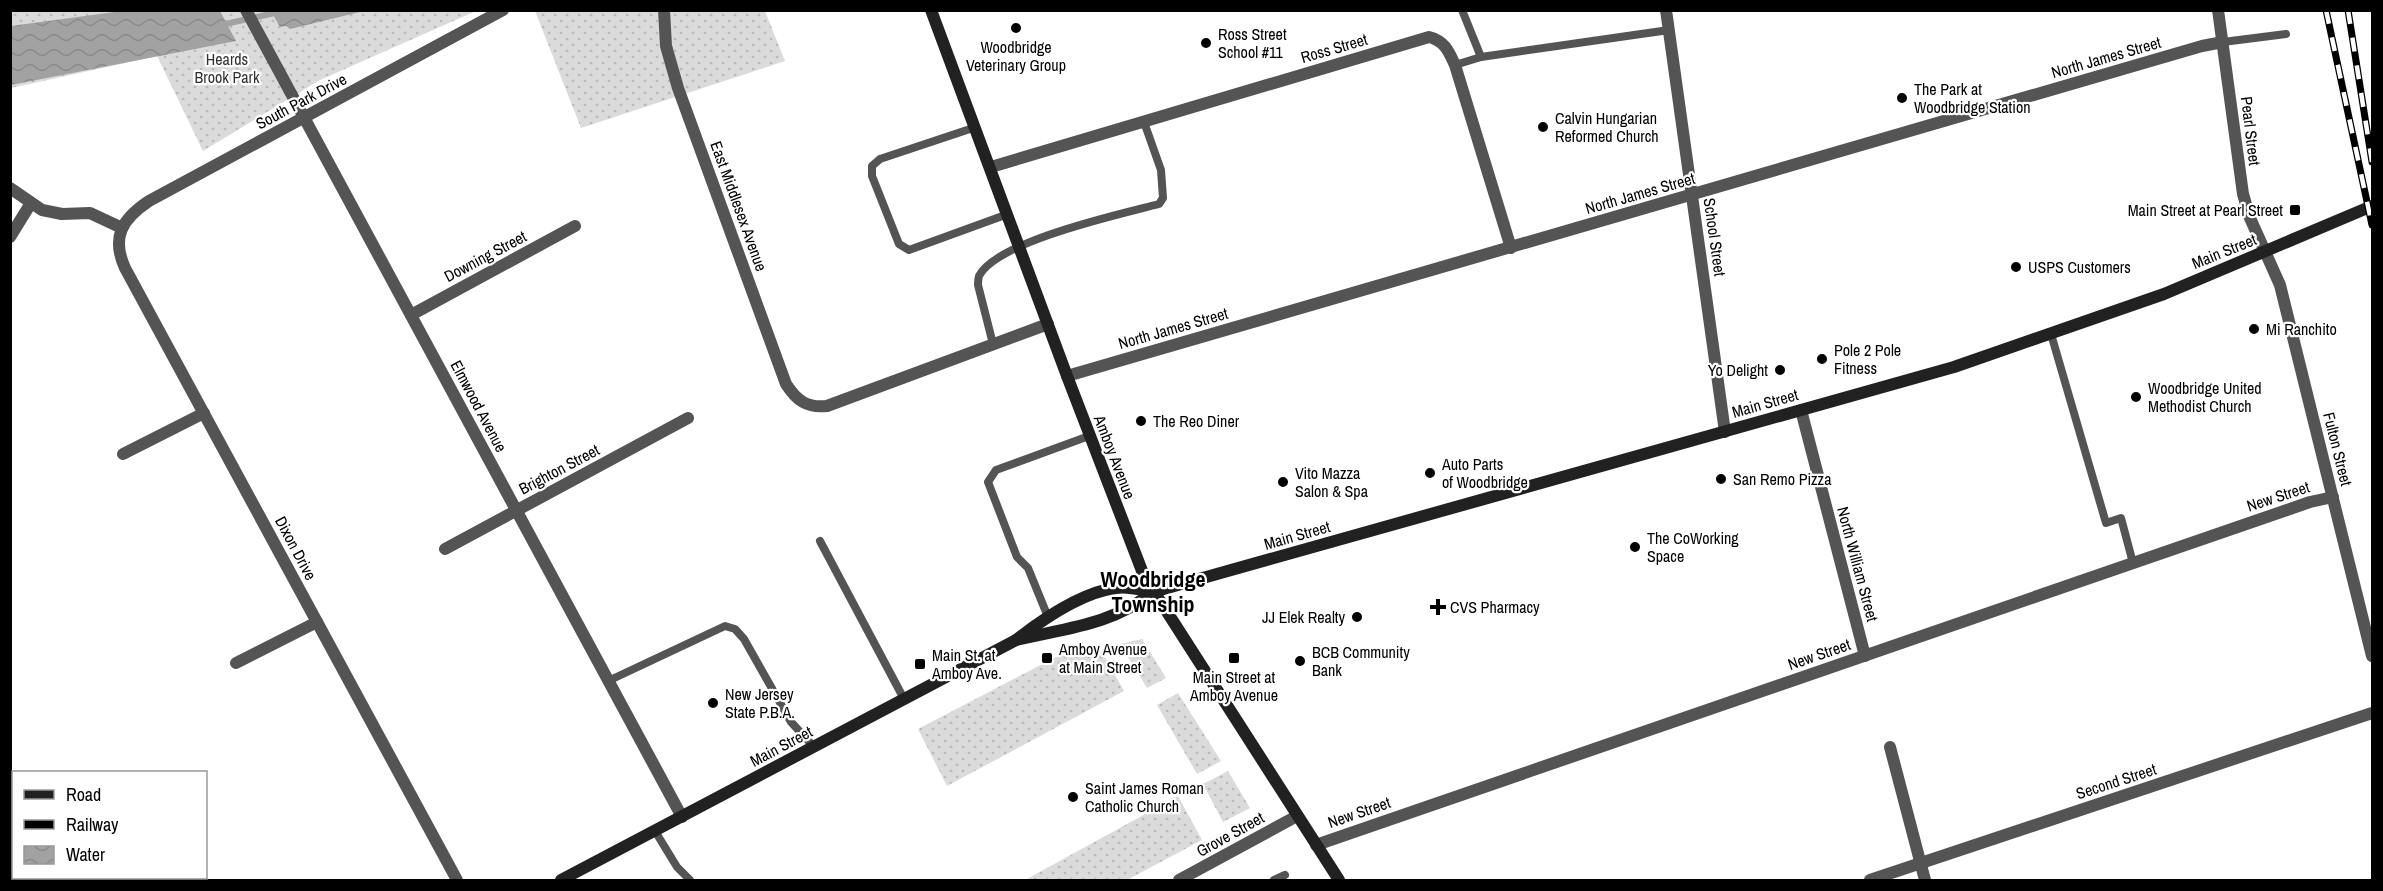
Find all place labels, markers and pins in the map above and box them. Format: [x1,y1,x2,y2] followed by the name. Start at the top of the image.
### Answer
[1009,21,1023,35] marker: Woodbridge Veterinary Group
[1218,23,1287,63] place label: Ross Street School #11
[966,36,1066,76] place label: Woodbridge Veterinary Group
[1199,36,1213,50] marker: Ross Street School #11
[1914,78,2030,118] place label: The Park at Woodbridge Station
[1895,91,1909,105] marker: The Park at Woodbridge Station
[1555,107,1659,147] place label: Calvin Hungarian Reformed Church
[1536,120,1550,134] marker: Calvin Hungarian Reformed Church
[2128,199,2283,221] place label: Main Street at Pearl Street
[2288,203,2302,217] marker: Main Street at Pearl Street
[2028,256,2131,278] place label: USPS Customers
[2009,260,2023,274] marker: USPS Customers
[2266,318,2337,340] place label: Mi Ranchito
[2247,322,2261,336] marker: Mi Ranchito
[1834,339,1901,379] place label: Pole 2 Pole Fitness
[1815,352,1829,366] marker: Pole 2 Pole Fitness
[1708,359,1768,381] place label: Yo Delight
[1773,363,1787,377] marker: Yo Delight
[2148,377,2262,417] place label: Woodbridge United Methodist Church
[2129,390,2143,404] marker: Woodbridge United Methodist Church
[1153,410,1240,432] place label: The Reo Diner
[1134,414,1148,428] marker: The Reo Diner
[1441,453,1528,493] place label: Auto Parts of Woodbridge
[1295,462,1369,502] place label: Vito Mazza Salon & Spa
[1423,466,1437,480] marker: Auto Parts of Woodbridge
[1733,468,1832,490] place label: San Remo Pizza
[1714,472,1728,486] marker: San Remo Pizza
[1276,475,1290,489] marker: Vito Mazza Salon & Spa
[1647,527,1739,567] place label: The CoWorking Space
[1628,540,1642,554] marker: The CoWorking Space
[1450,596,1540,618] place label: CVS Pharmacy
[1431,600,1445,614] marker: CVS Pharmacy
[1262,606,1345,628] place label: JJ Elek Realty
[1350,610,1364,624] marker: JJ Elek Realty
[1058,638,1147,678] place label: Amboy Avenue at Main Street
[1312,641,1410,681] place label: BCB Community Bank
[931,644,1002,684] place label: Main St. at Amboy Ave.
[1040,651,1054,665] marker: Amboy Avenue at Main Street
[1227,651,1241,665] marker: Main Street at Amboy Avenue
[1293,654,1307,668] marker: BCB Community Bank
[913,657,927,671] marker: Main St. at Amboy Ave.
[1189,666,1278,706] place label: Main Street at Amboy Avenue
[725,683,795,723] place label: New Jersey State P.B.A.
[706,696,720,710] marker: New Jersey State P.B.A.
[1085,777,1204,817] place label: Saint James Roman Catholic Church
[1066,790,1080,804] marker: Saint James Roman Catholic Church

